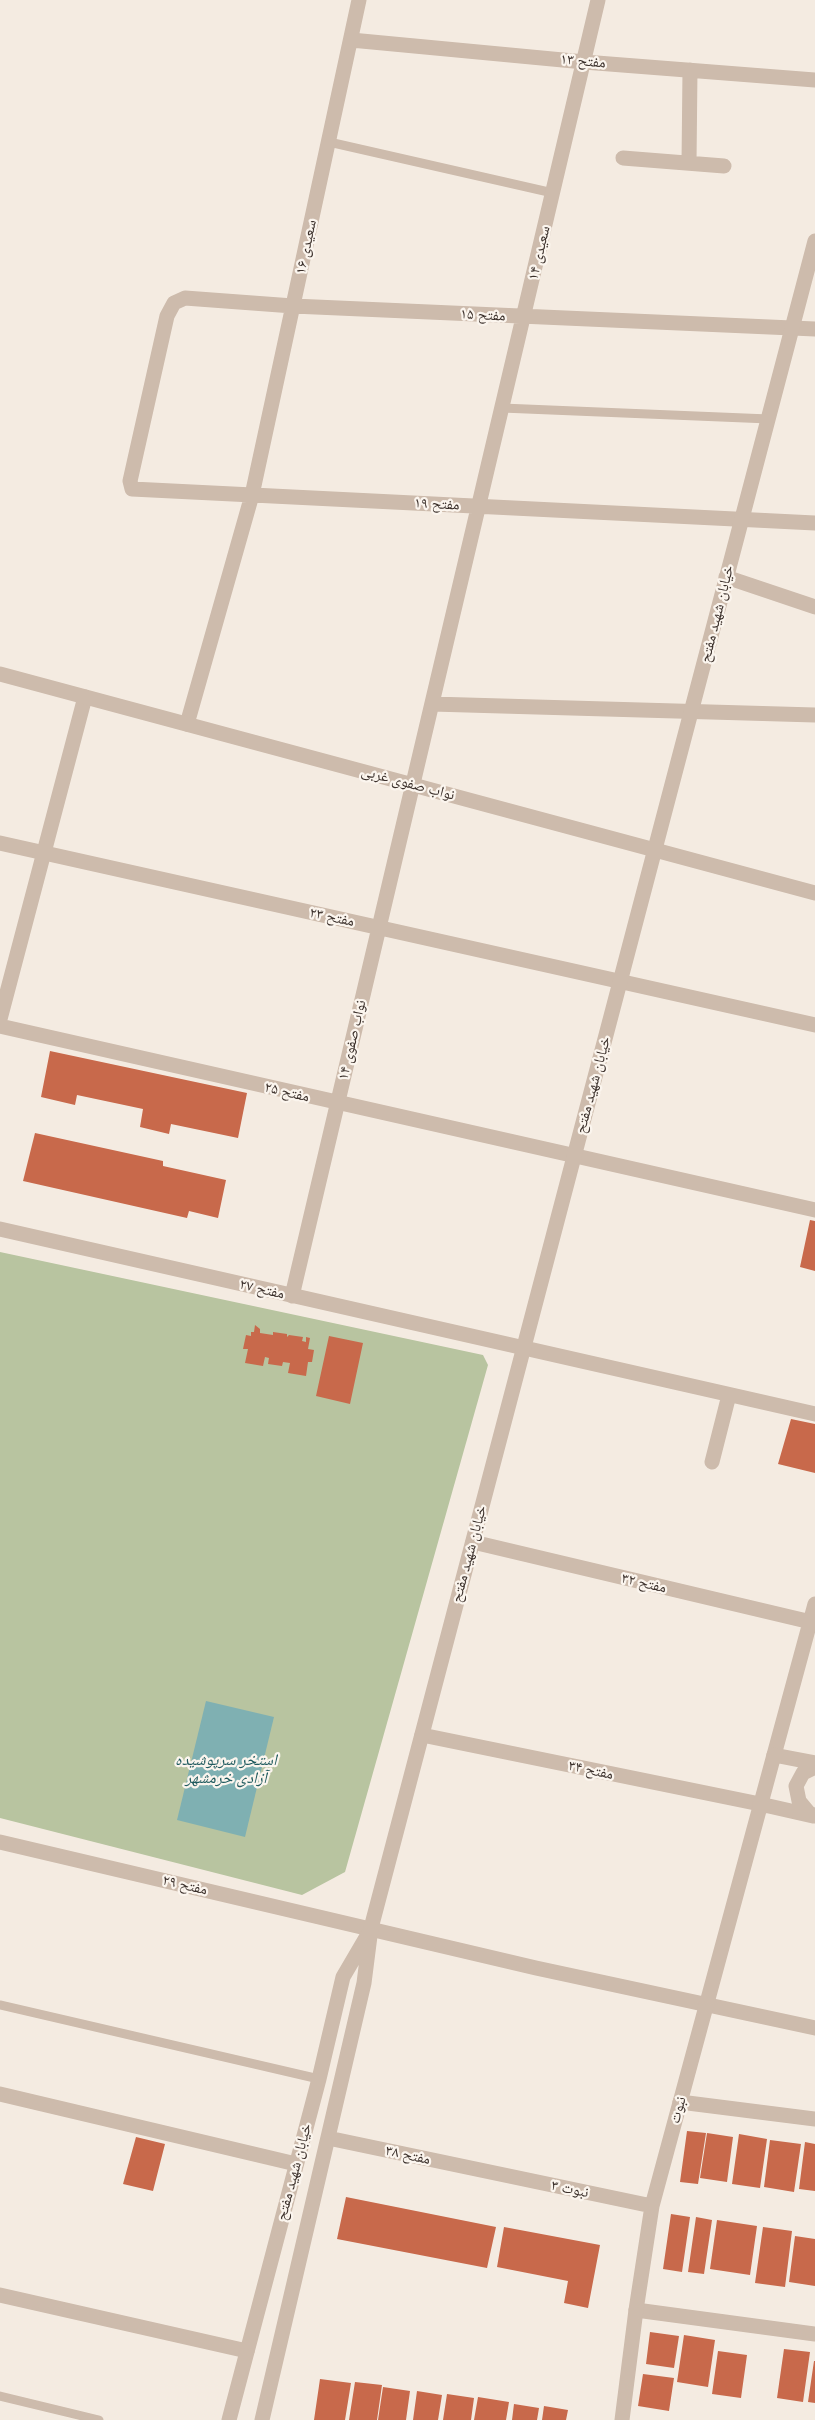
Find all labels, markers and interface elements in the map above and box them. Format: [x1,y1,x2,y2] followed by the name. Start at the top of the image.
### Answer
[560,50,606,72] street label: مفتح ۱۳
[291,218,321,276] street label: سعیدی ۱۶
[524,224,554,282] street label: سعیدی ۱۴
[460,305,506,325] street label: مفتح ۱۵
[414,494,460,514] street label: مفتح ۱۹
[696,564,738,664] street label: خیابان شهید مفتح
[359,762,457,804] street label: نواب صفوی غربی
[308,903,356,931] street label: مفتح ۲۳
[334,998,370,1082] street label: نواب صفوی ۱۴
[571,1035,615,1135] street label: خیابان شهید مفتح
[263,1078,311,1106] street label: مفتح ۲۵
[238,1275,286,1303] street label: مفتح ۲۷
[447,1504,491,1604] street label: خیابان شهید مفتح
[620,1569,668,1597] street label: مفتح ۳۲
[175,1750,277,1788] water label: استخر سرپوشیده آزادی خرمشهر
[567,1756,615,1784] street label: مفتح ۳۴
[161,1871,209,1899] street label: مفتح ۲۹
[666,2095,690,2125] street label: نبوت
[272,2122,316,2222] street label: خیابان شهید مفتح
[384,2141,432,2169] street label: مفتح ۳۸
[550,2176,590,2202] street label: نبوت ۳

